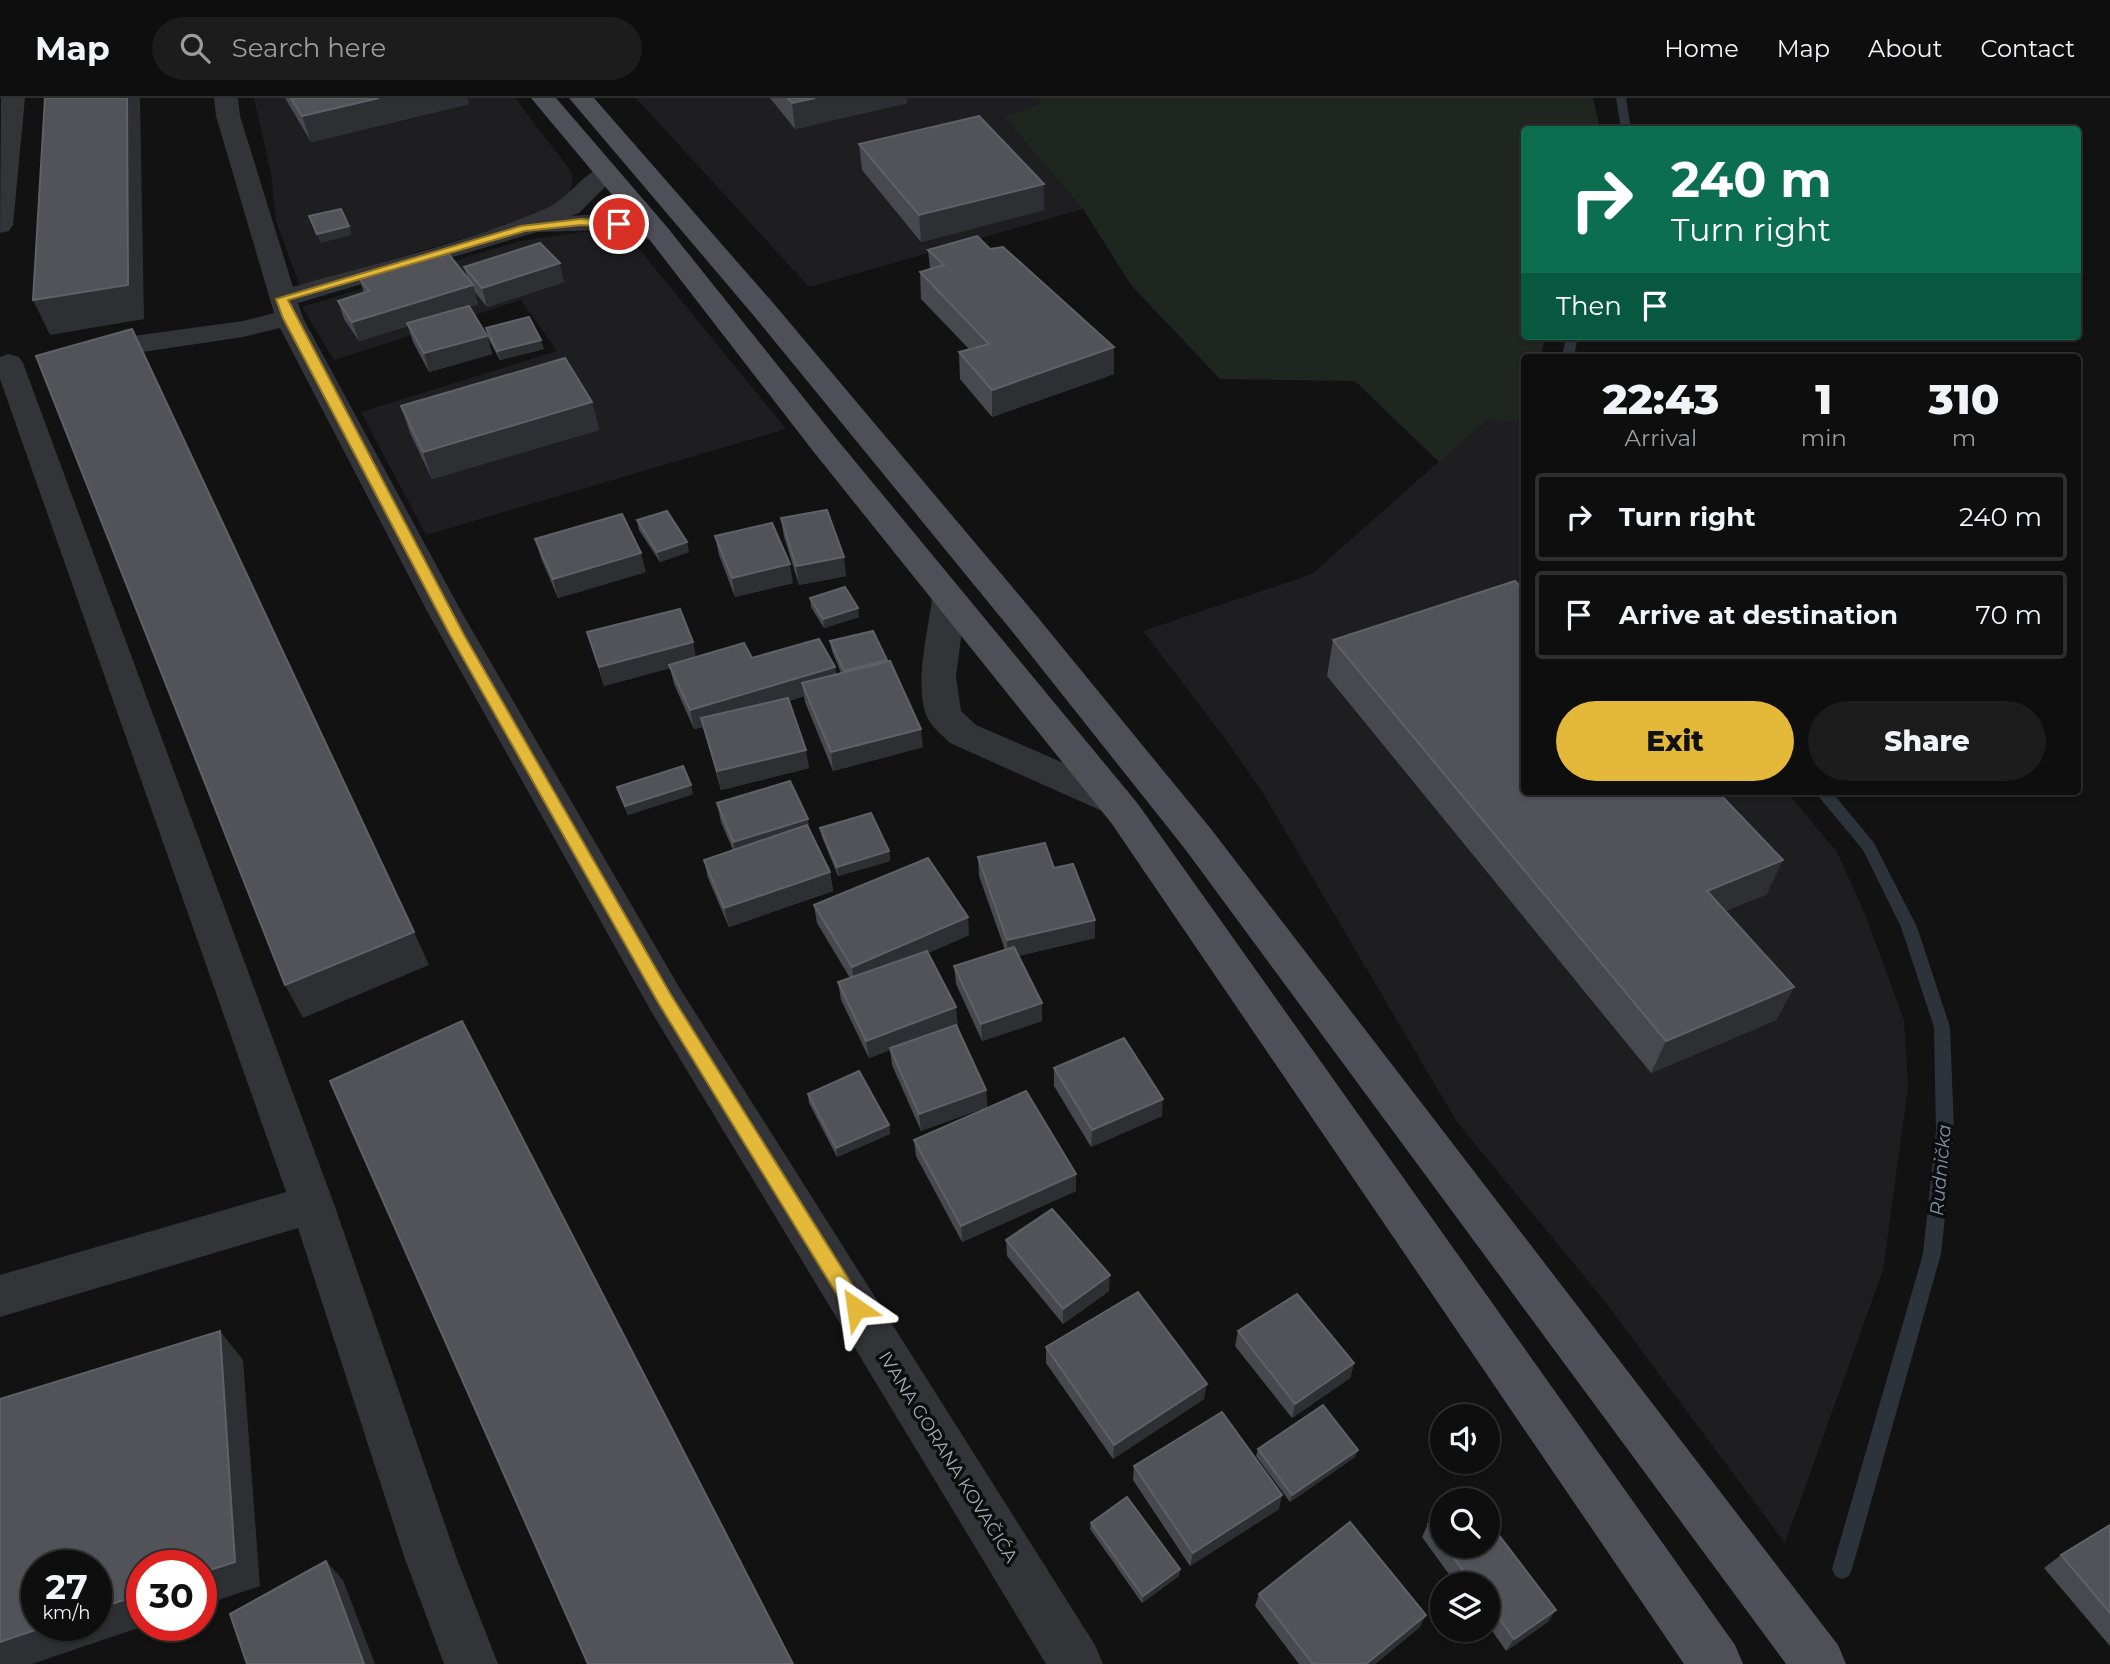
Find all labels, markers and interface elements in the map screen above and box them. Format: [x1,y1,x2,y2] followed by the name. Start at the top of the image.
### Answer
[152,17,642,80] search box
[35,28,110,68] text: Map
[176,29,214,67] icon: search
[232,32,386,64] text: Search here
[1664,34,1739,63] text: Home
[1777,34,1830,63] text: Map
[1868,34,1942,63] text: About
[1980,34,2075,63] text: Contact
[1671,150,1832,209] text: 240 m
[1556,154,1647,245] icon: right
[589,194,649,254] pin
[600,205,638,243] icon: arrive
[1671,210,1831,249] text: Turn right
[1636,287,1674,325] icon: arrive
[1556,290,1622,322] text: Then
[1602,373,1719,425] text: 22:43
[1815,373,1832,425] text: 1
[1928,373,2000,425] text: 310
[1625,424,1697,452] text: Arrival
[1801,424,1847,452] text: min
[1952,424,1976,452] text: m
[1560,498,1598,536] icon: right
[1619,501,1755,533] text: Turn right
[1959,501,2042,533] text: 240 m
[1560,596,1598,634] icon: arrive
[1619,599,1898,631] text: Arrive at destination
[1976,599,2042,631] text: 70 m
[1556,701,1794,781] button: Exit
[1808,701,2046,781] button: Share
[1925,1123,1956,1217] water label: Rudnička
[819,1271,893,1345] position arrow
[874,1347,1022,1567] street label: IVANA GORANA KOVAČIĆA
[1430,1404,1500,1642] map controls
[1430,1404,1500,1474] button: sound
[1430,1488,1500,1558] button: search
[126,1550,217,1641] speed limit sign: 30
[45,1565,88,1608] text: 27
[1430,1572,1500,1642] button: layers
[42,1602,91,1624] text: km/h

